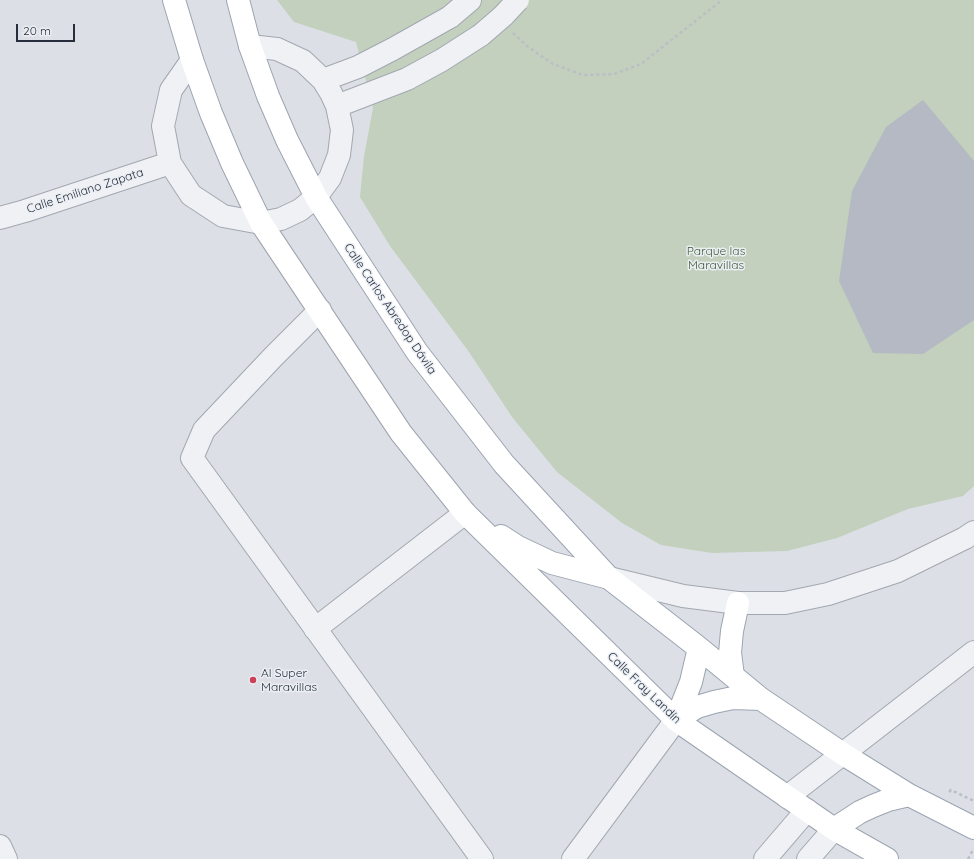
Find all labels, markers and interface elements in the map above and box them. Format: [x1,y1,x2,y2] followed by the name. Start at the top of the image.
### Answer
[18,16,77,42] scale bar
[23,23,51,38] text: 20 m
[25,165,145,217] street label: Calle Emiliano Zapata
[341,241,439,377] street label: Calle Carlos Abredop Dávila
[687,244,745,272] park label: Parque las Maravillas
[604,649,684,727] street label: Calle Fray Landín
[261,666,317,694] place label: Al Super Maravillas
[248,675,258,685] marker: Al Super Maravillas

